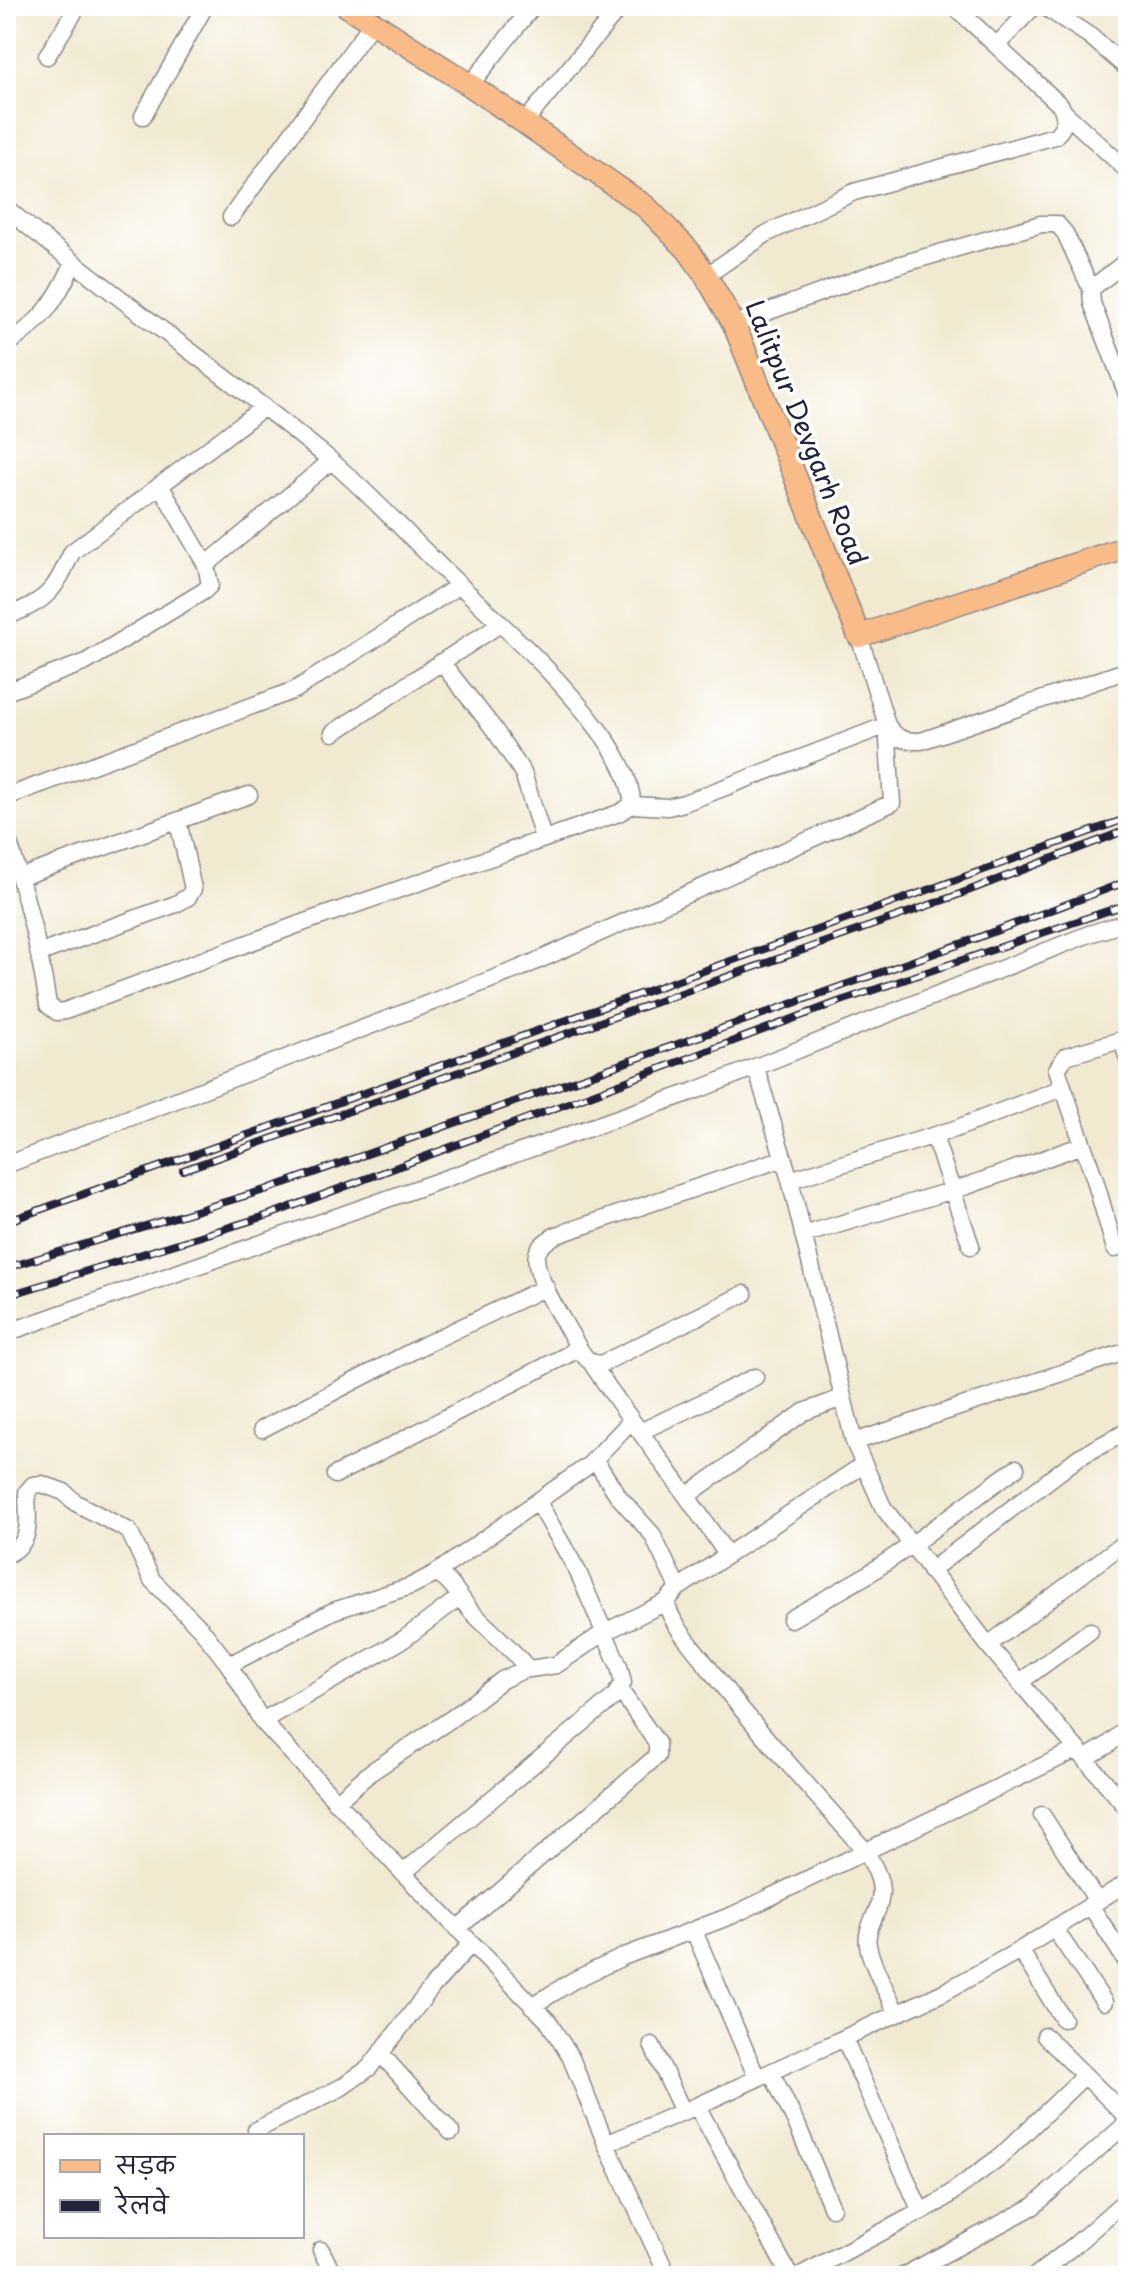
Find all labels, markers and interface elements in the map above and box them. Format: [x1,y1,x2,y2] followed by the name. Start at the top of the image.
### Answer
[736,294,879,571] street label: Lalitpur Devgarh Road
[44,2134,304,2238] legend
[114,2146,177,2182] text: सड़क
[113,2186,170,2222] text: रेलवे

